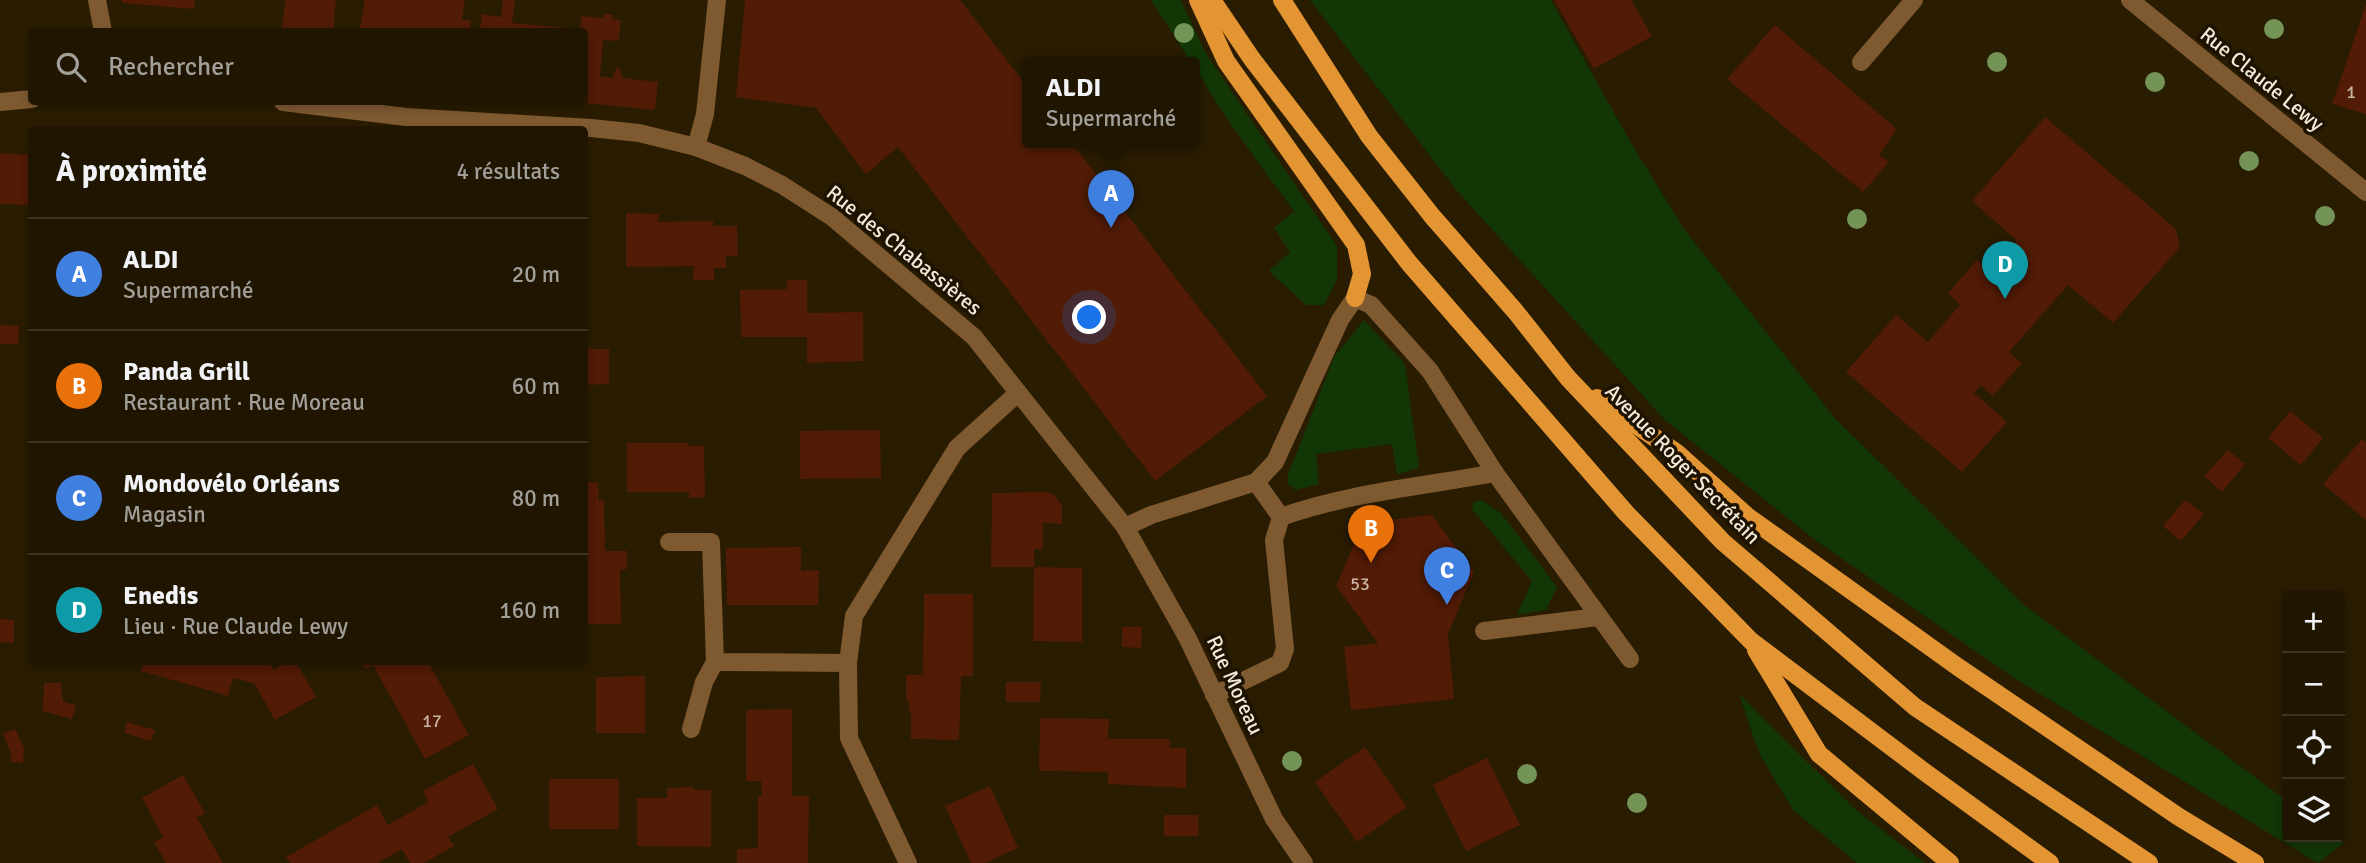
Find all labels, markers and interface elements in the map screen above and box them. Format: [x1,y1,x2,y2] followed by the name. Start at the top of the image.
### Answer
[2195,21,2329,137] street label: Rue Claude Lewy
[28,28,588,105] search box
[52,48,90,86] icon: search
[108,51,234,83] text: Rechercher
[1022,57,1200,148] popup
[1046,72,1102,104] text: ALDI
[2346,81,2356,103] house number: 1
[1046,104,1176,133] text: Supermarché
[56,153,207,190] text: À proximité
[456,157,560,186] text: 4 résultats
[1088,170,1134,228] pin: A
[821,179,987,321] street label: Rue des Chabassières
[1982,241,2028,299] pin: D
[123,244,179,276] text: ALDI
[72,260,86,289] text: A
[512,260,560,289] text: 20 m
[123,276,253,305] text: Supermarché
[1072,300,1106,334] your location
[123,356,250,388] text: Panda Grill
[72,372,86,401] text: B
[512,372,560,401] text: 60 m
[1600,379,1766,549] street label: Avenue Roger Secrétain
[123,388,365,417] text: Restaurant · Rue Moreau
[123,468,340,500] text: Mondovélo Orléans
[72,484,86,513] text: C
[512,484,560,513] text: 80 m
[123,500,206,529] text: Magasin
[1348,505,1394,563] pin: B
[1424,547,1470,605] pin: C
[1350,573,1370,595] house number: 53
[123,580,198,612] text: Enedis
[2282,590,2345,842] map controls
[2282,590,2345,653] button: +
[71,596,87,625] text: D
[499,596,560,625] text: 160 m
[123,612,348,641] text: Lieu · Rue Claude Lewy
[1201,631,1269,739] street label: Rue Moreau
[2282,653,2345,716] button: −
[422,710,442,732] house number: 17
[2282,716,2345,779] button: locate
[2282,779,2345,842] button: layers

